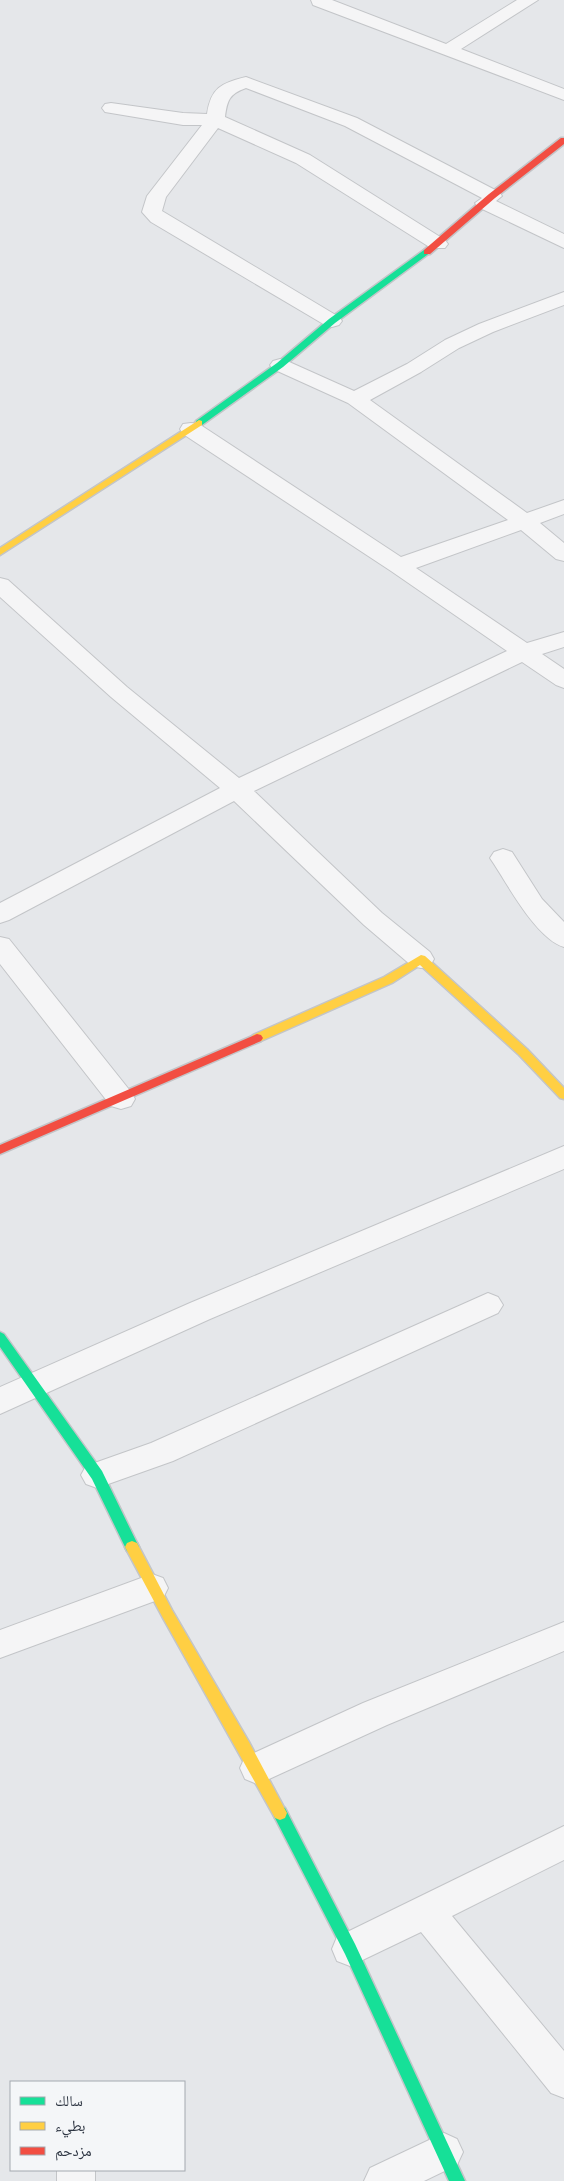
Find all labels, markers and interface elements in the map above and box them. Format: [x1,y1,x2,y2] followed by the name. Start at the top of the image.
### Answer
[10,2081,185,2171] legend
[55,2091,83,2110] text: سالك
[55,2116,85,2138] text: بطيء
[55,2141,92,2161] text: مزدحم

